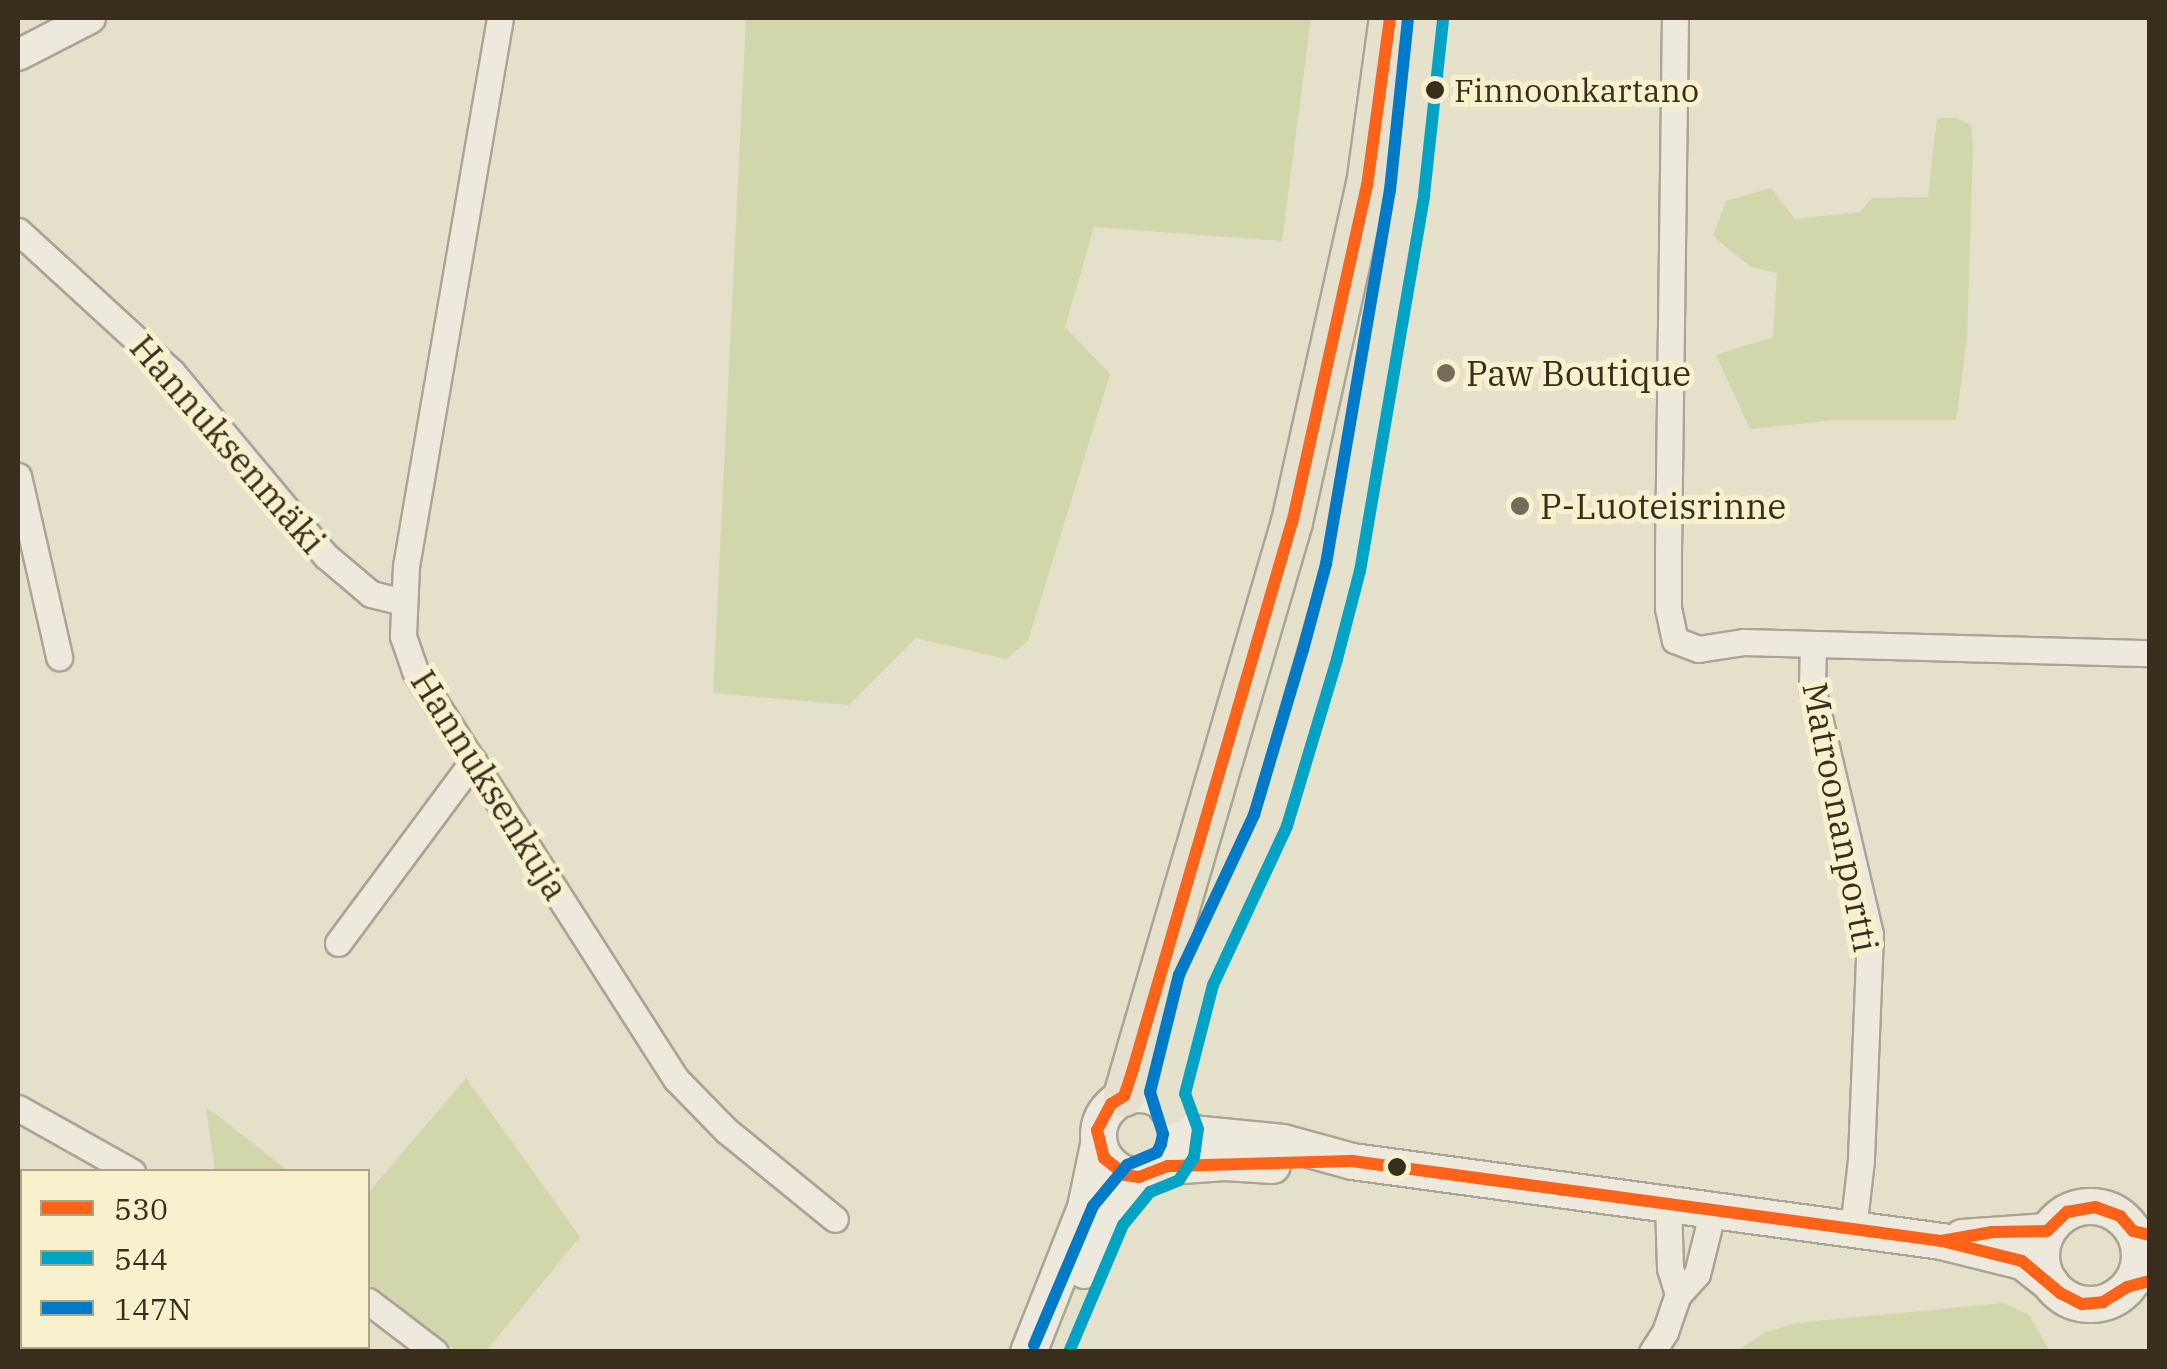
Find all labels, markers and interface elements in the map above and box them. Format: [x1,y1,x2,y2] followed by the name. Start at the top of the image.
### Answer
[1454,71,1699,109] place label: Finnoonkartano
[1425,80,1445,100] marker: Finnoonkartano
[122,326,334,562] street label: Hannuksenmäki
[1466,352,1691,394] place label: Paw Boutique
[1435,362,1457,384] marker: Paw Boutique
[1540,485,1786,527] place label: P-Luoteisrinne
[1509,495,1531,517] marker: P-Luoteisrinne
[402,662,578,908] street label: Hannuksenkuja
[1794,679,1888,955] street label: Matroonanportti
[1387,1157,1407,1177] unlabelled marker
[20,1169,370,1349] legend
[114,1189,168,1228] text: 530
[114,1239,168,1278] text: 544
[114,1289,191,1328] text: 147N

